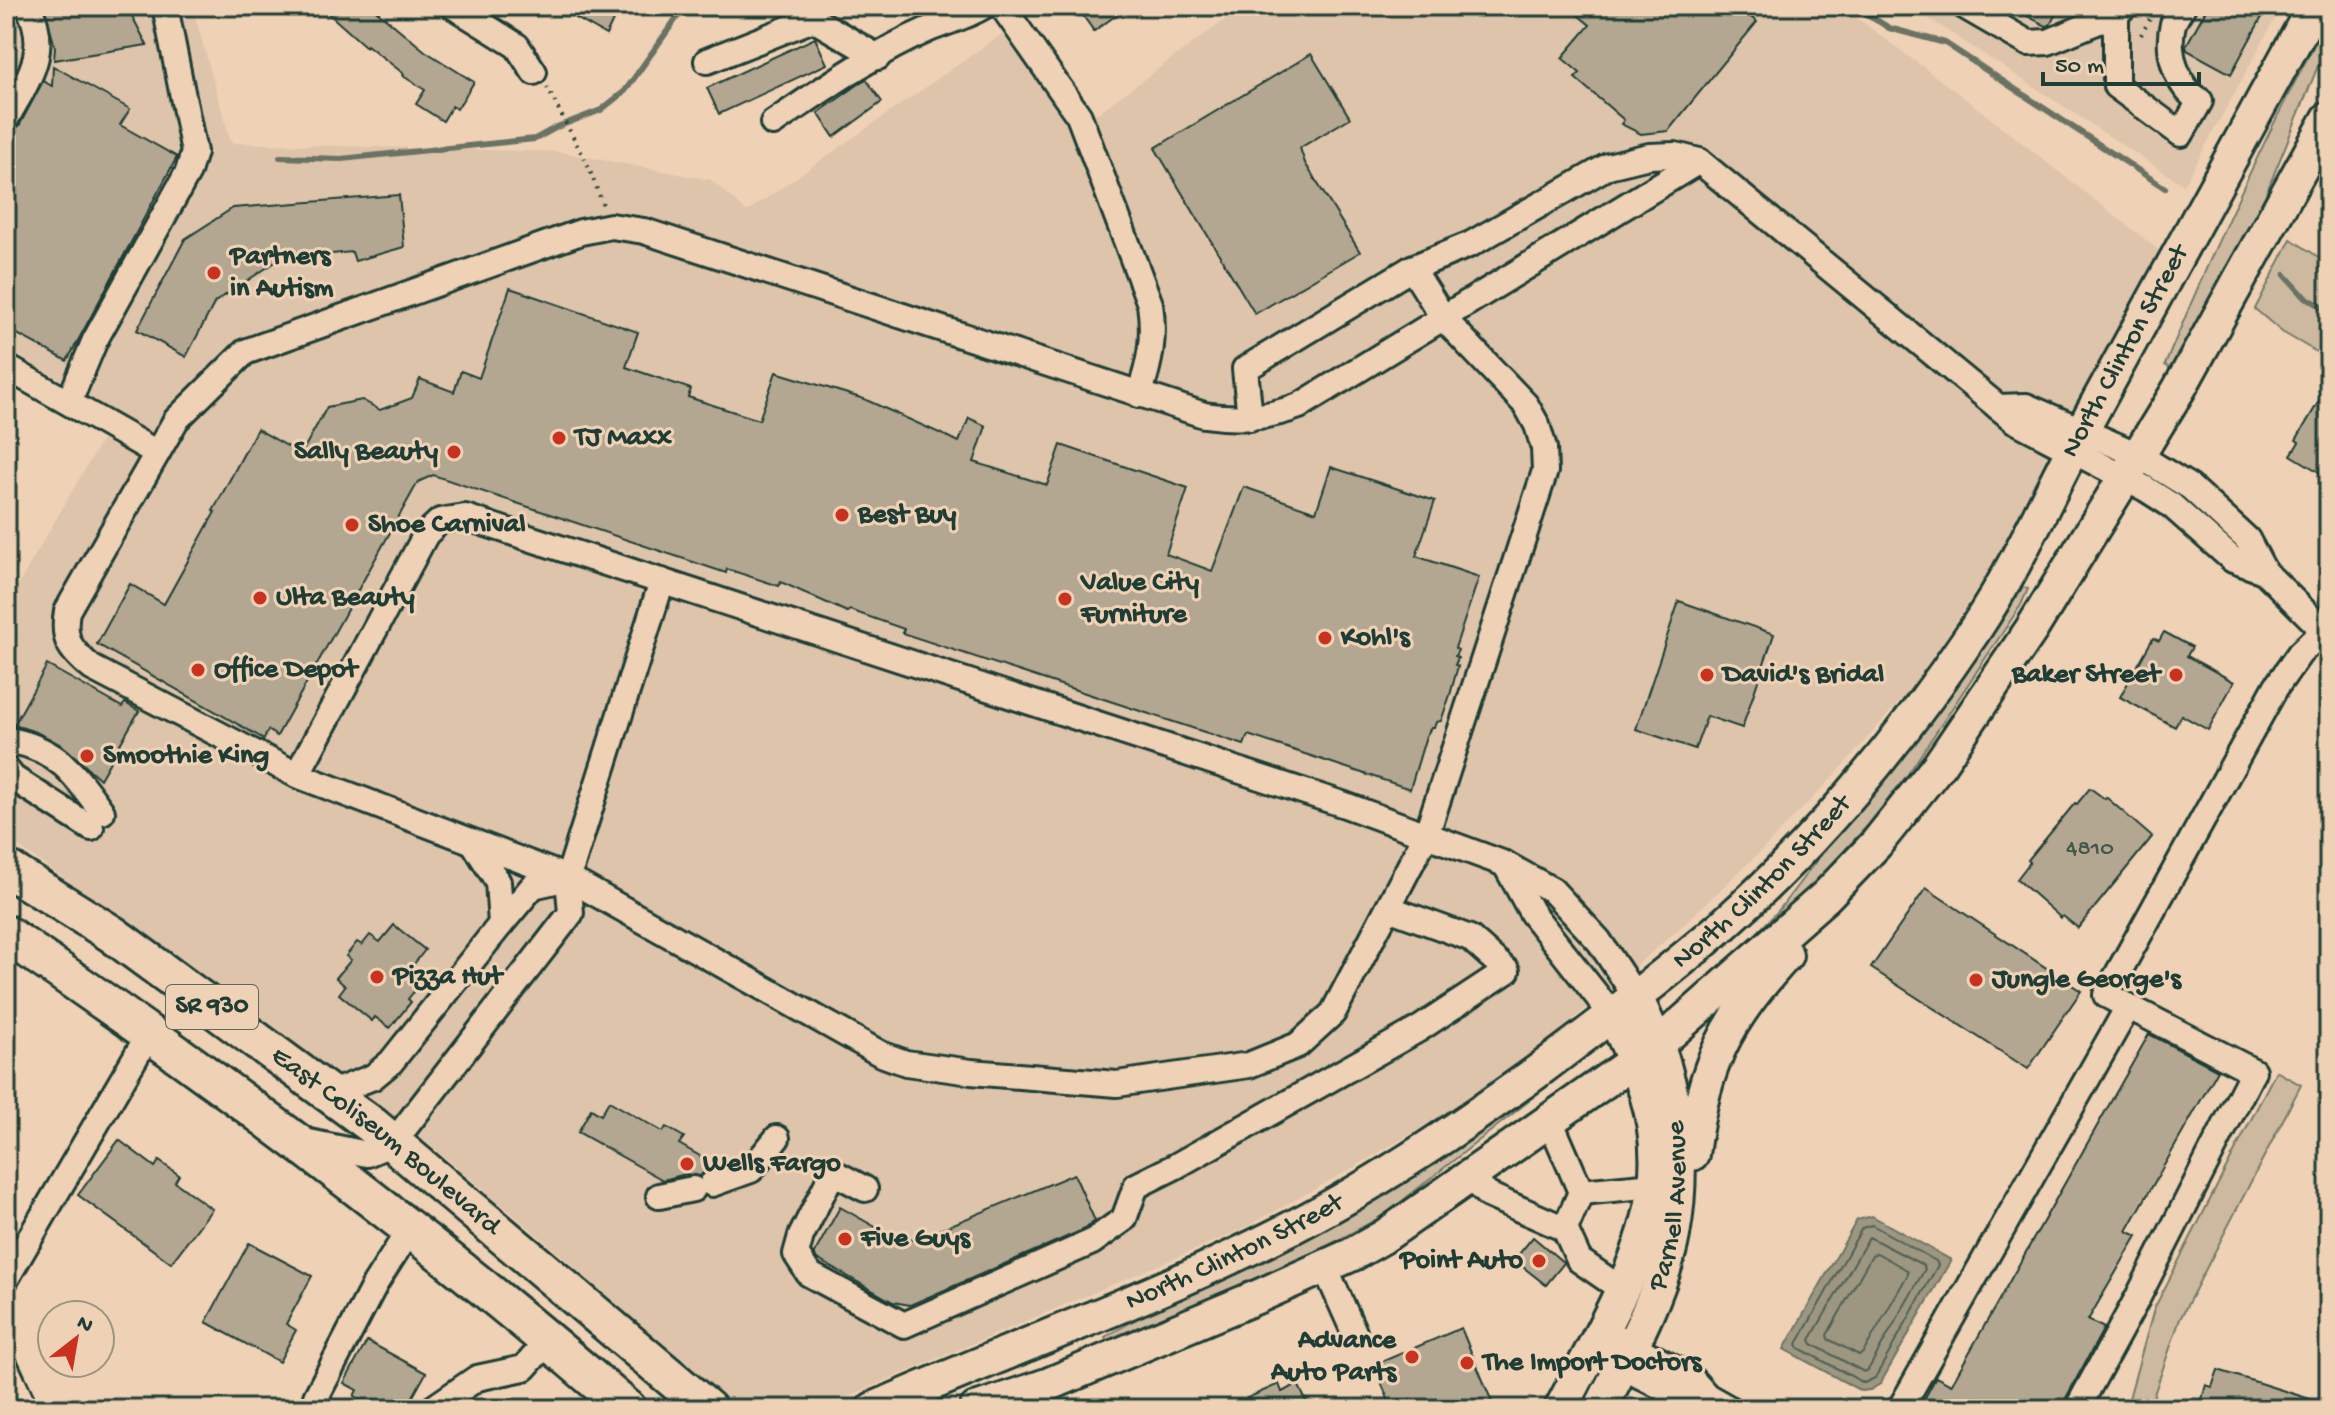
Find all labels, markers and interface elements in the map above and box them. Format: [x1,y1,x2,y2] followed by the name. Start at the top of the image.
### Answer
[2043,36,2199,86] scale bar
[2055,53,2104,82] text: 50 m
[2054,237,2198,463] street label: North Clinton Street
[228,241,333,306] place label: Partners in Autism
[205,264,223,282] marker: Partners in Autism
[573,422,672,455] place label: TJ Maxx
[550,429,568,447] marker: TJ Maxx
[294,436,438,469] place label: Sally Beauty
[445,443,463,461] marker: Sally Beauty
[857,499,957,532] place label: Best Buy
[833,506,851,524] marker: Best Buy
[368,509,526,542] place label: Shoe Carnival
[343,516,361,534] marker: Shoe Carnival
[1079,567,1199,632] place label: Value City Furniture
[276,582,415,615] place label: Ulta Beauty
[251,589,269,607] marker: Ulta Beauty
[1056,590,1074,608] marker: Value City Furniture
[1340,622,1411,655] place label: Kohl's
[1316,629,1334,647] marker: Kohl's
[214,654,360,687] place label: Office Depot
[1720,659,1884,692] place label: David's Bridal
[2011,659,2163,692] place label: Baker Street
[189,661,207,679] marker: Office Depot
[1698,666,1716,684] marker: David's Bridal
[2167,666,2185,684] marker: Baker Street
[103,740,269,773] place label: Smoothie King
[78,747,96,765] marker: Smoothie King
[1666,786,1861,977] street label: North Clinton Street
[2066,835,2114,864] house number: 4810
[391,961,505,994] place label: Pizza Hut
[1991,964,2183,997] place label: Jungle George's
[368,968,386,986] marker: Pizza Hut
[1967,971,1985,989] marker: Jungle George's
[166,985,258,1029] road number: SR 930
[264,1040,509,1244] street label: East Coliseum Boulevard
[1641,1118,1695,1296] street label: Parnell Avenue
[702,1148,841,1181] place label: Wells Fargo
[678,1155,696,1173] marker: Wells Fargo
[1121,1185,1351,1319] street label: North Clinton Street
[860,1223,971,1256] place label: Five Guys
[836,1230,854,1248] marker: Five Guys
[1398,1245,1523,1278] place label: Point Auto
[1530,1252,1548,1270] marker: Point Auto
[36,1299,116,1379] north arrow
[71,1310,97,1340] text: N
[1270,1325,1398,1390] place label: Advance Auto Parts
[1481,1347,1703,1380] place label: The Import Doctors
[1403,1348,1421,1366] marker: Advance Auto Parts
[1458,1354,1476,1372] marker: The Import Doctors

